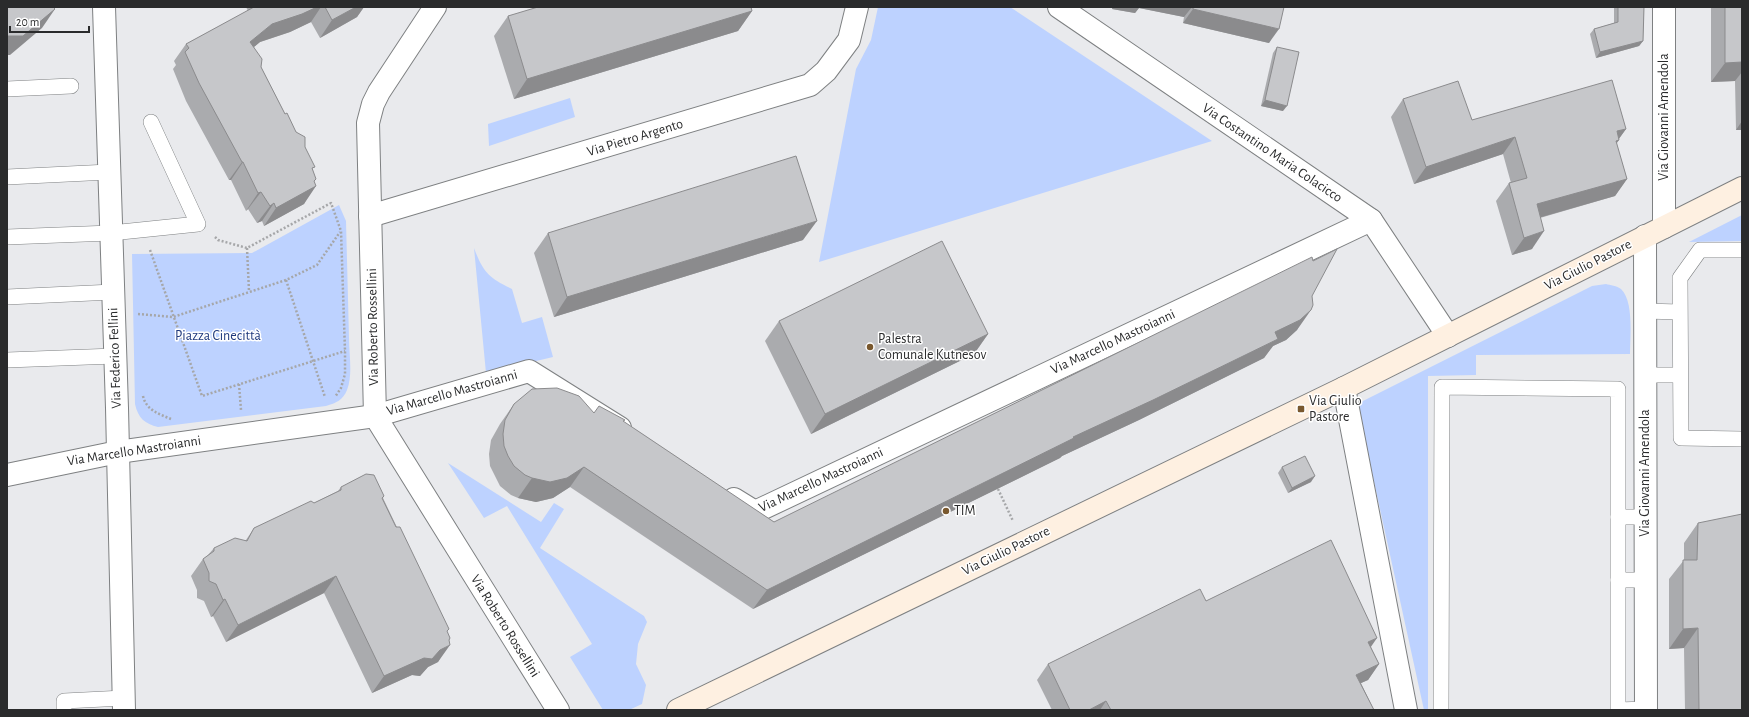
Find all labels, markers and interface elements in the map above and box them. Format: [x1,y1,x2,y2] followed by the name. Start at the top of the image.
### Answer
[10,8,89,34] scale bar
[16,16,39,28] text: 20 m
[1657,53,1671,181] street label: Via Giovanni Amendola
[1199,101,1345,205] street label: Via Costantino Maria Colacicco
[585,117,685,159] street label: Via Pietro Argento
[1542,237,1634,293] street label: Via Giulio Pastore
[365,268,381,386] street label: Via Roberto Rossellini
[106,307,124,409] street label: Via Federico Fellini
[1049,307,1177,377] street label: Via Marcello Mastroianni
[175,329,262,343] park label: Piazza Cinecittà
[878,332,986,362] place label: Palestra Comunale Kutnesov
[865,342,875,352] marker: Palestra Comunale Kutnesov
[385,368,519,418] street label: Via Marcello Mastroianni
[1309,394,1362,424] place label: Via Giulio Pastore
[1296,404,1306,414] marker: Via Giulio Pastore
[1638,409,1652,537] street label: Via Giovanni Amendola
[66,433,202,469] street label: Via Marcello Mastroianni
[757,445,885,515] street label: Via Marcello Mastroianni
[954,504,976,518] place label: TIM
[941,506,951,516] marker: TIM
[960,524,1052,578] street label: Via Giulio Pastore
[468,572,542,680] street label: Via Roberto Rossellini

